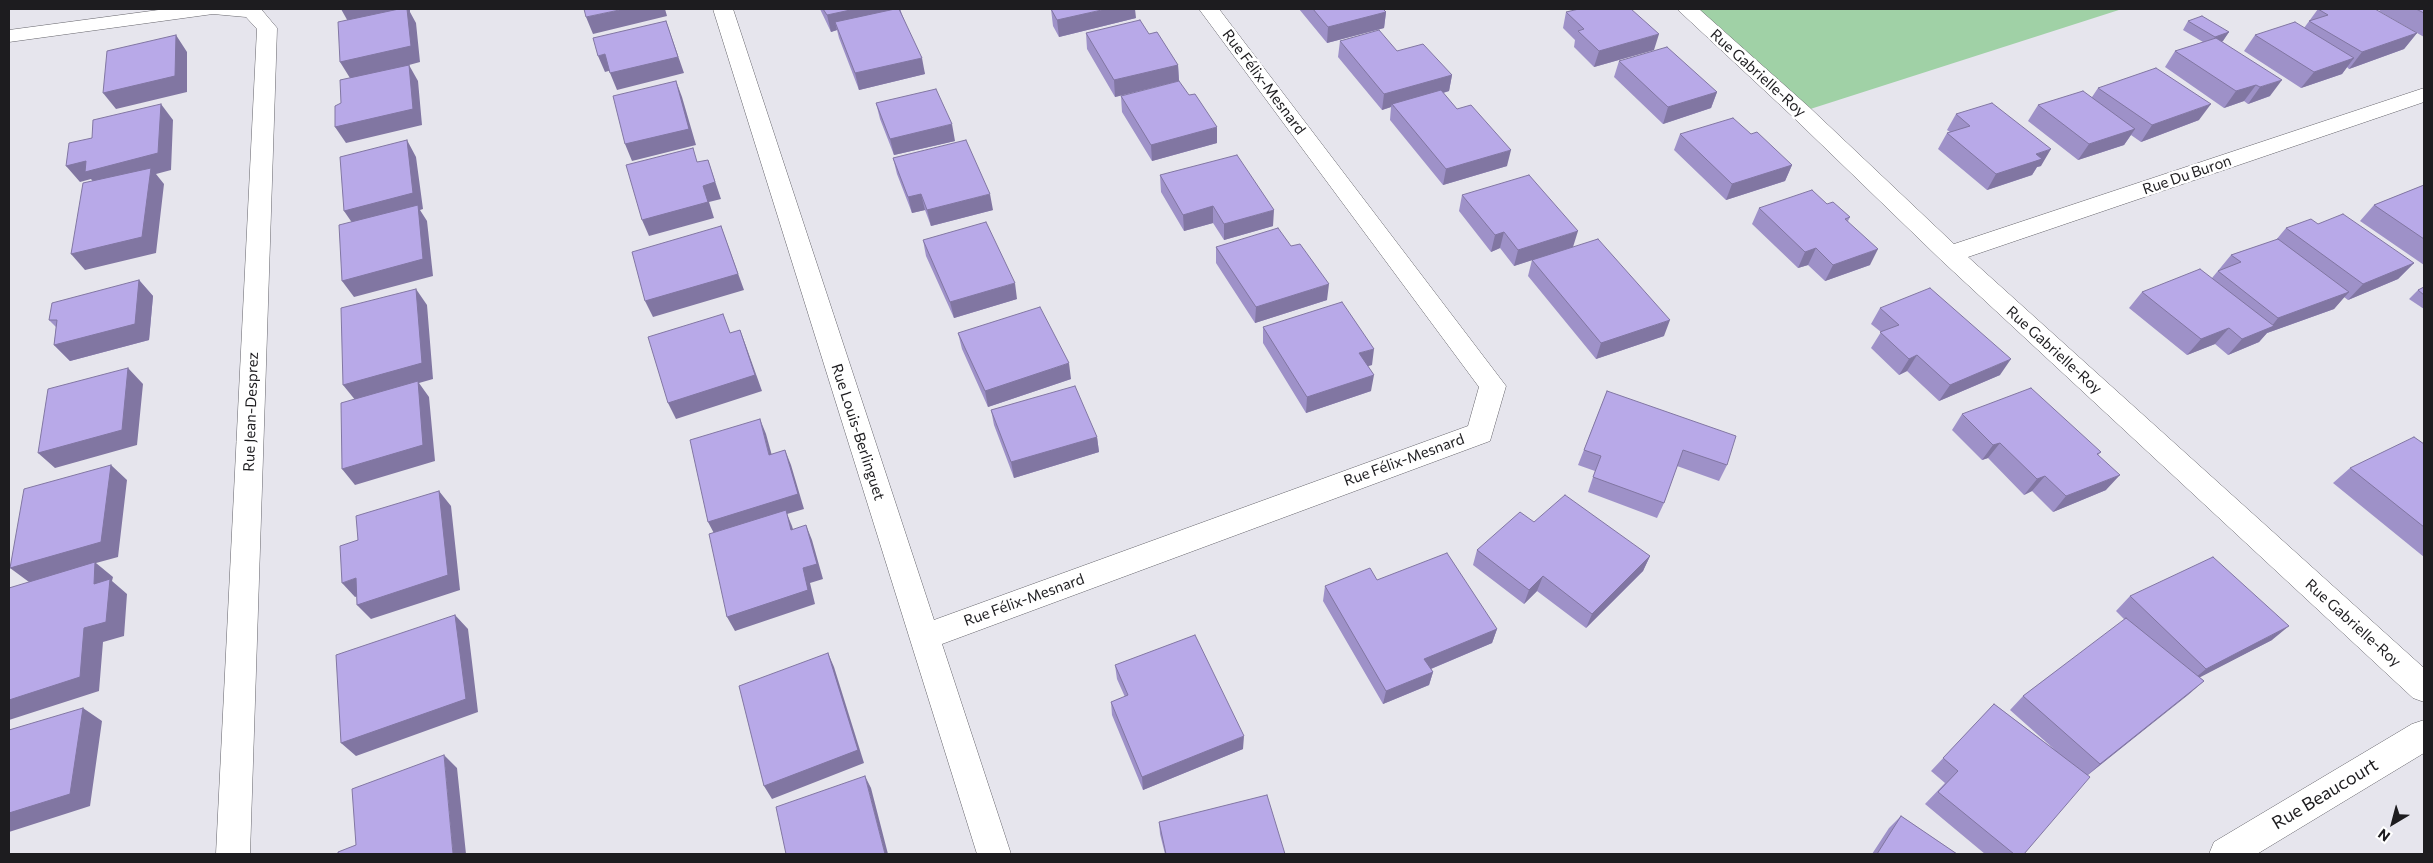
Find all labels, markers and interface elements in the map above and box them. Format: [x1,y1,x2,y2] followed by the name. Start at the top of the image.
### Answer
[1706,25,1810,121] street label: Rue Gabrielle-Roy
[1219,26,1309,138] street label: Rue Félix-Mesnard
[2140,151,2234,199] street label: Rue Du Buron
[2002,302,2106,398] street label: Rue Gabrielle-Roy
[240,352,262,472] street label: Rue Jean-Desprez
[827,362,889,502] street label: Rue Louis-Berlinguet
[1341,430,1467,490] street label: Rue Félix-Mesnard
[961,570,1087,630] street label: Rue Félix-Mesnard
[2301,575,2405,671] street label: Rue Gabrielle-Roy
[2268,754,2382,834] street label: Rue Beaucourt
[2368,798,2418,848] north arrow
[2374,825,2393,845] text: N

